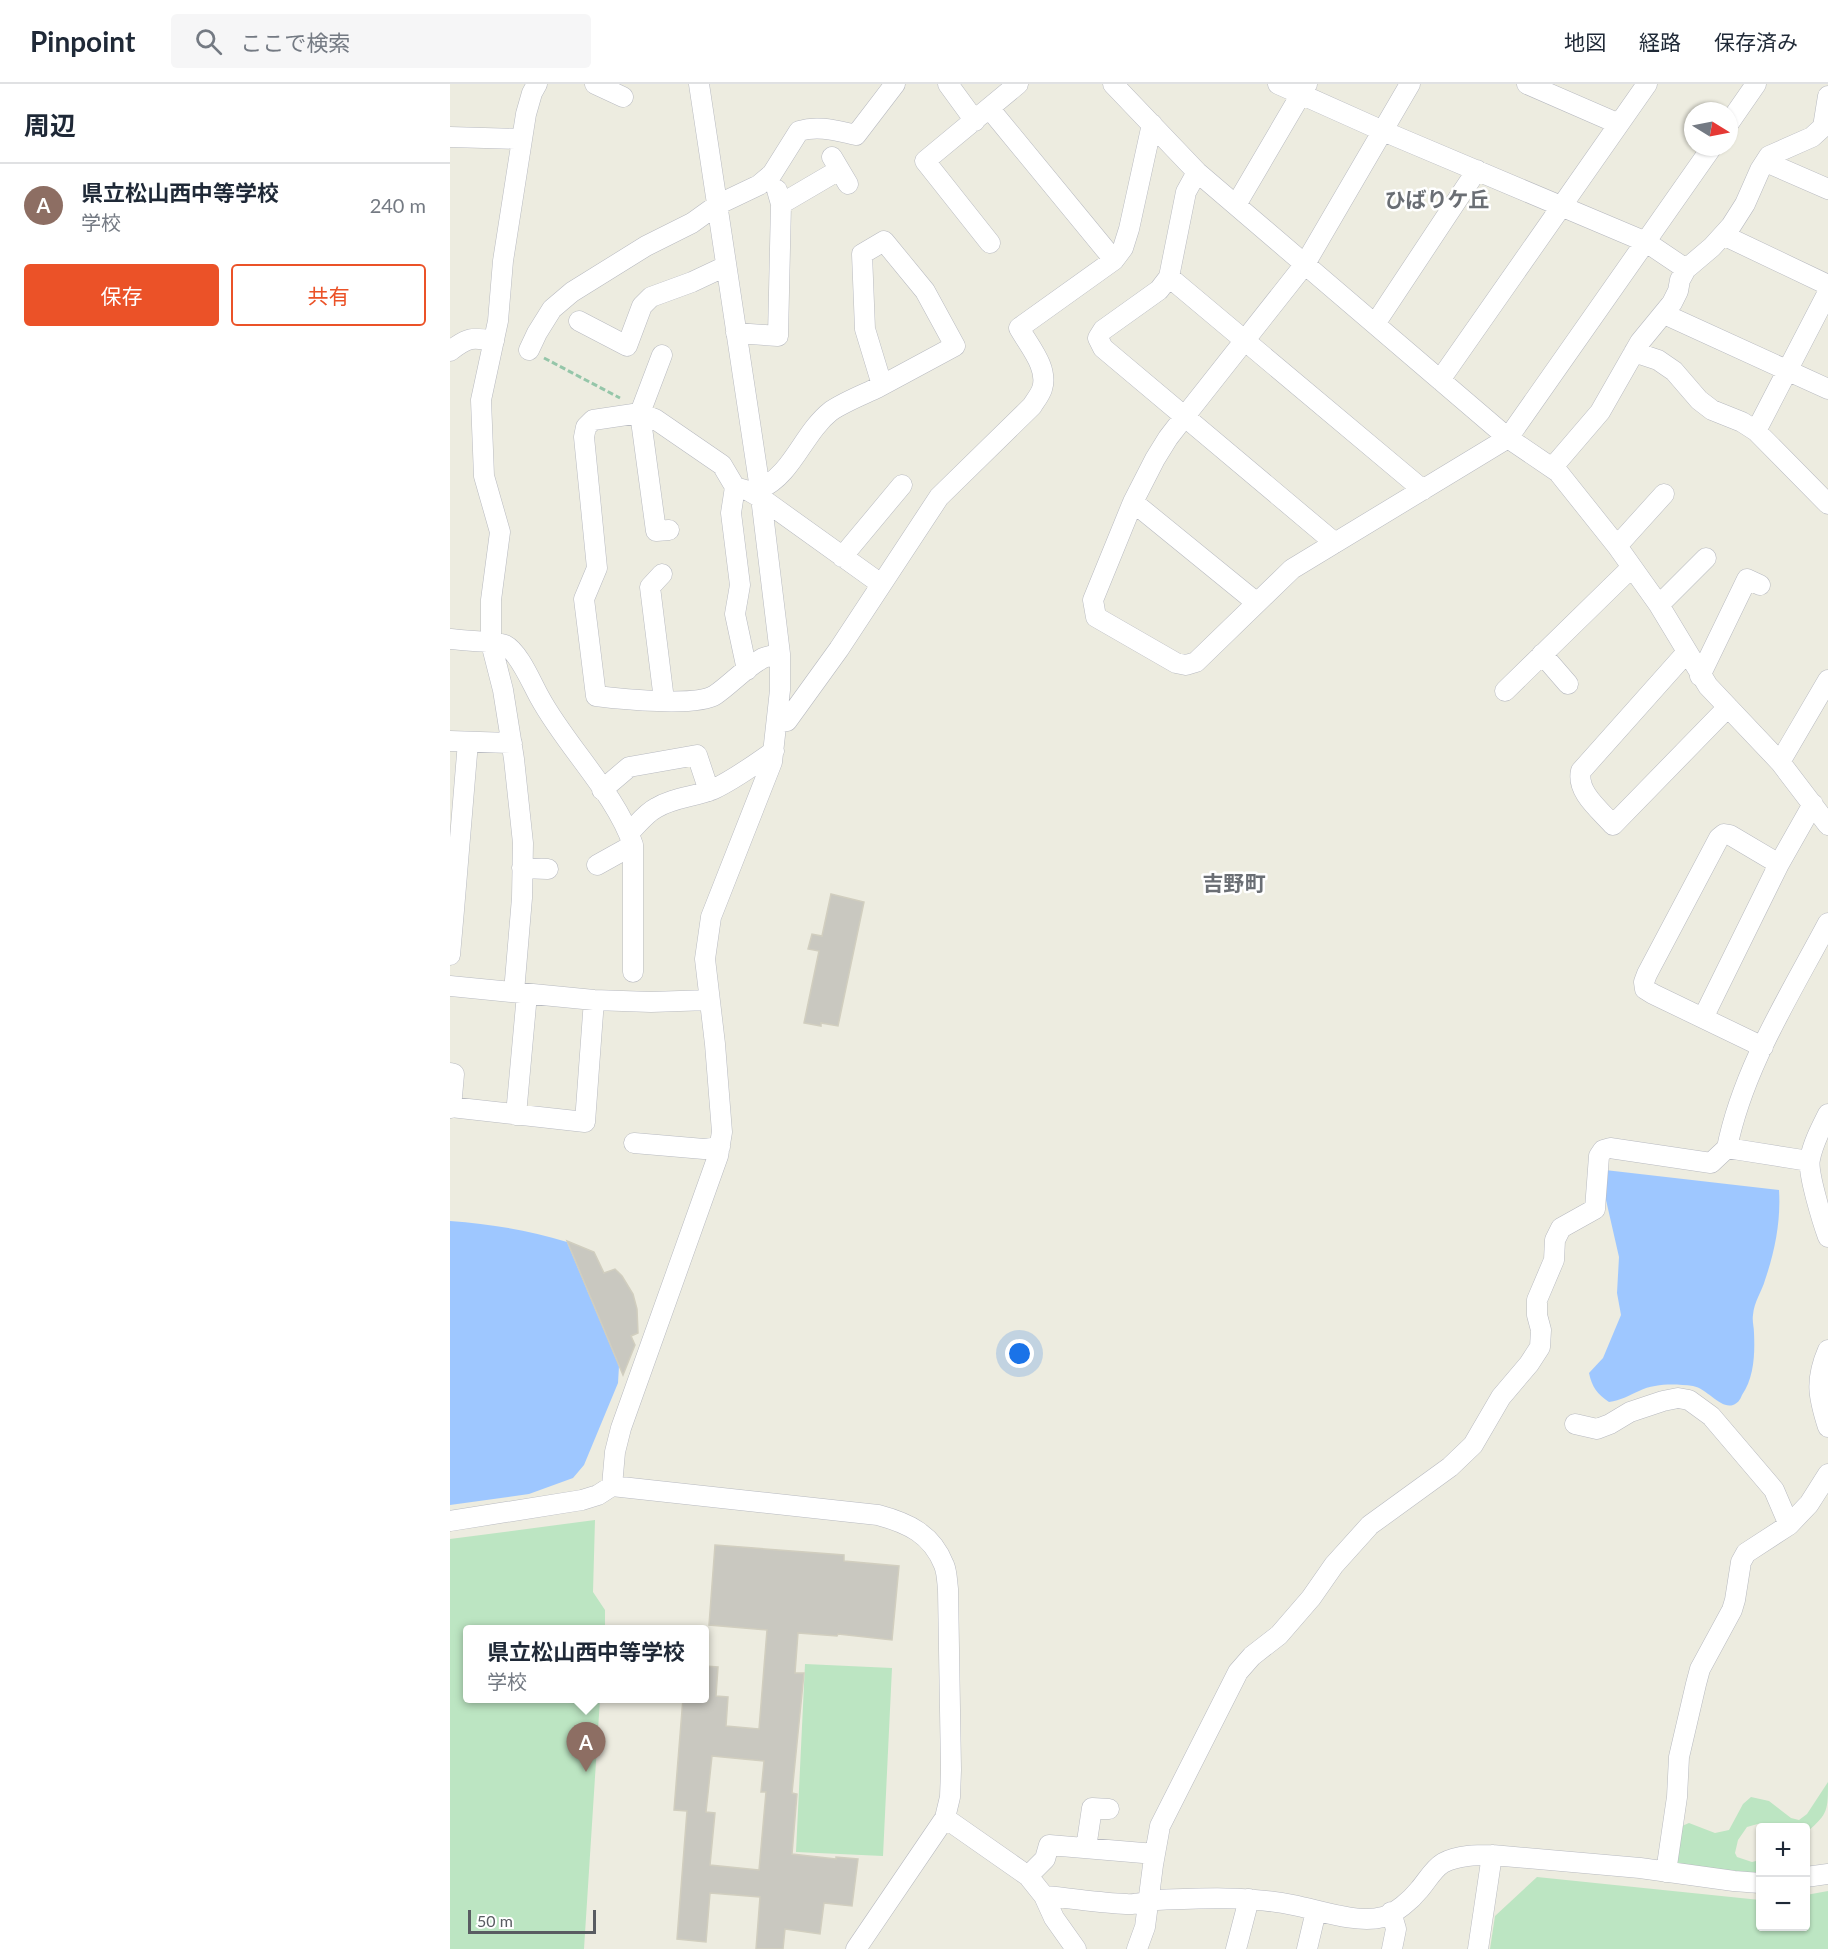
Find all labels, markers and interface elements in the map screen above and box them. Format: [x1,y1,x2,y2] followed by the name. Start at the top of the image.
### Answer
[171,14,591,68] search box
[30,24,135,58] text: Pinpoint
[192,25,225,58] icon: search
[240,29,350,56] text: ここで検索
[1564,29,1606,54] text: 地図
[1639,29,1681,54] text: 経路
[1714,29,1798,54] text: 保存済み
[1684,102,1738,156] north arrow
[24,109,76,141] text: 周辺
[81,179,279,206] text: 県立松山西中等学校
[1385,186,1490,211] district label: ひばりケ丘
[37,193,50,217] text: A
[370,193,426,217] text: 240 m
[81,210,121,234] text: 学校
[24,264,219,326] button: 保存
[231,264,426,326] button: 共有
[1203,870,1266,895] district label: 吉野町
[1005,1339,1034,1368] your location
[463,1625,709,1703] popup
[487,1638,685,1665] text: 県立松山西中等学校
[487,1669,527,1693] text: 学校
[566,1722,606,1772] pin: A
[1756,1823,1810,1931] map controls
[1756,1823,1810,1877] button: +
[1756,1877,1810,1931] button: −
[468,1907,596,1934] scale bar
[477,1911,513,1930] text: 50 m

